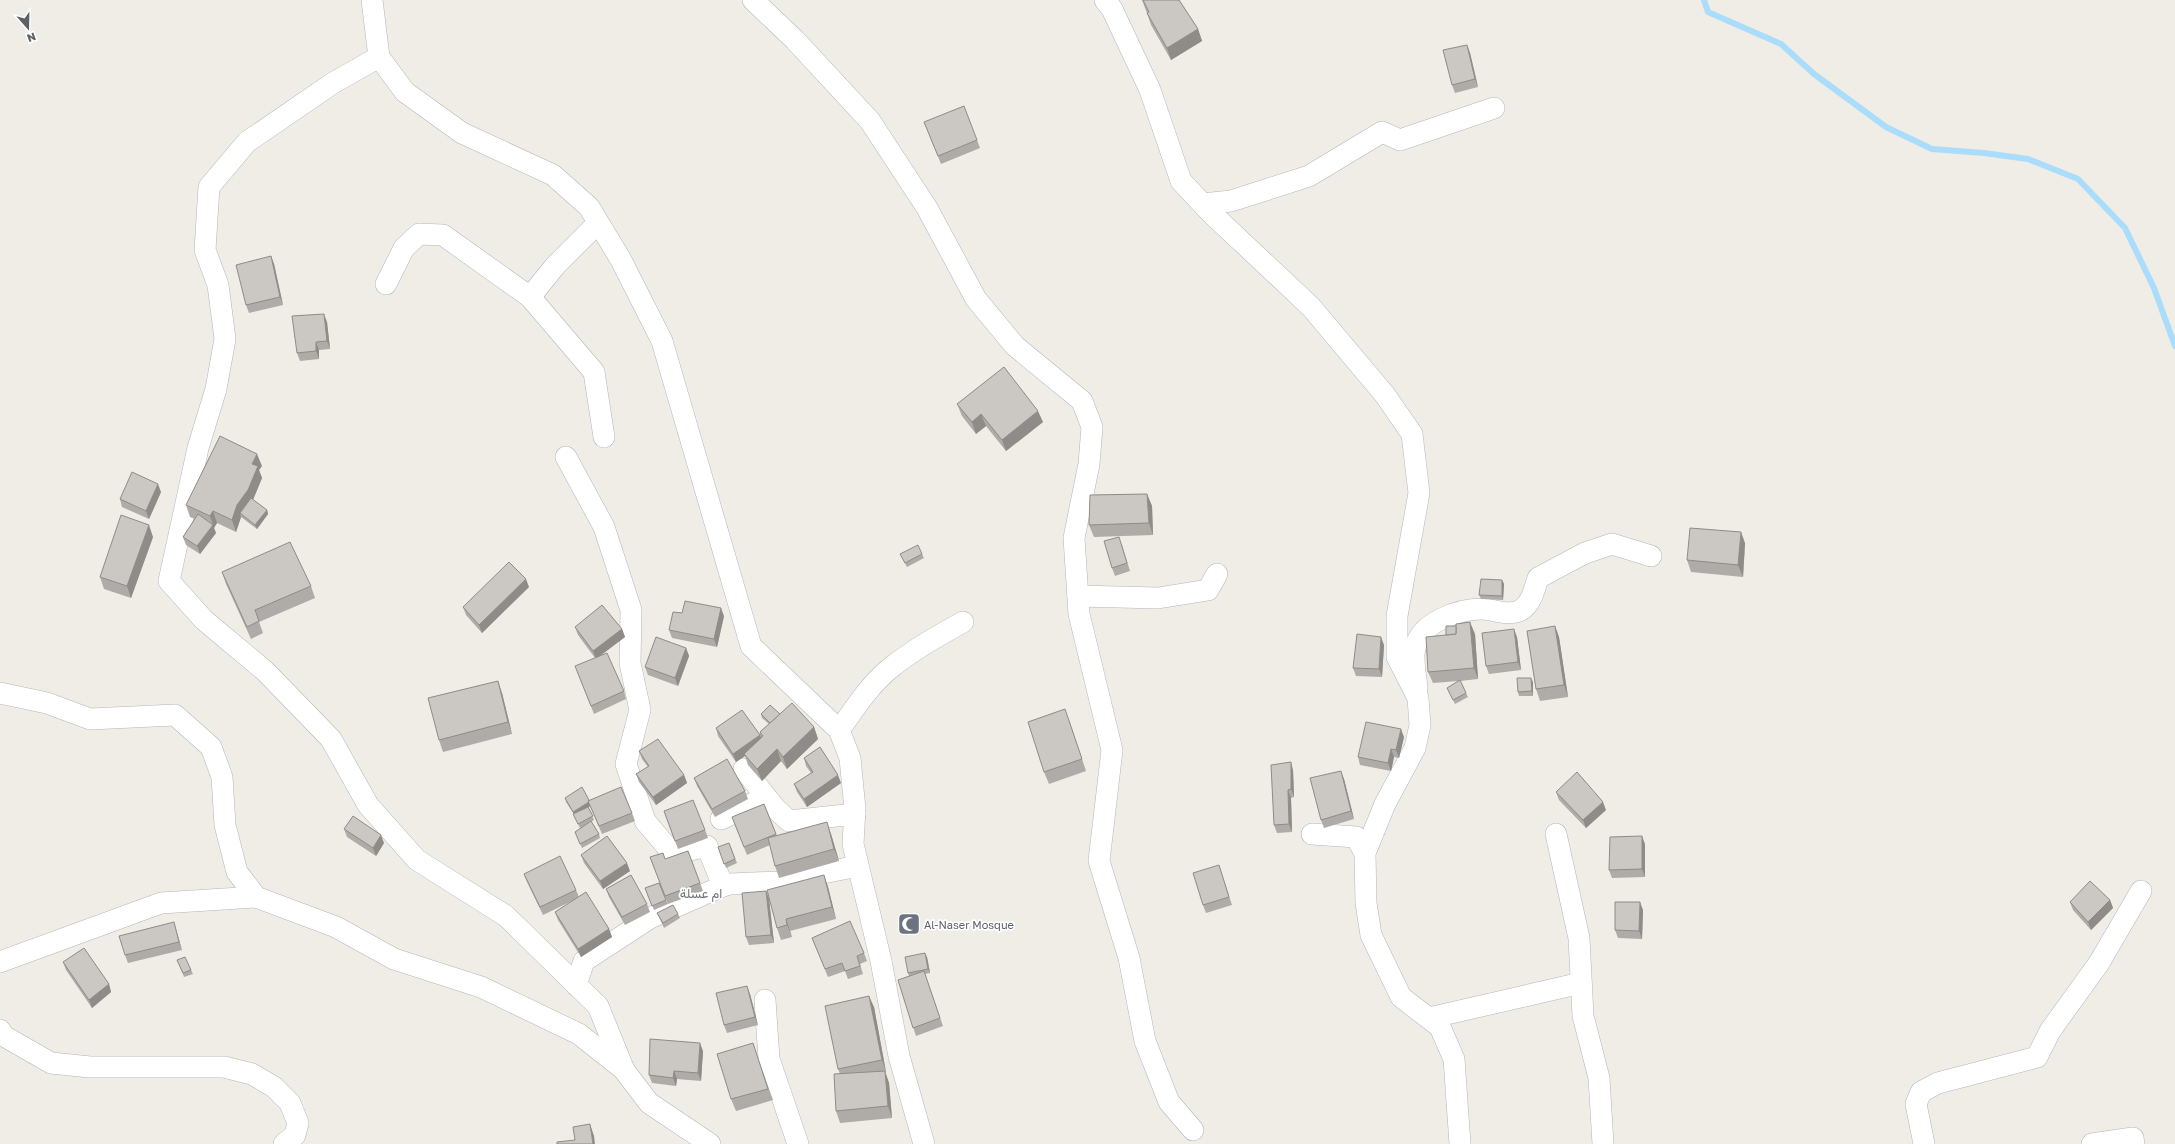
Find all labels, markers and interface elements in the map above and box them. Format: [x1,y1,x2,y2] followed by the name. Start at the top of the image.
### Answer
[8,8,48,48] north arrow
[25,30,38,45] text: N
[680,885,722,902] district label: ام عسلة
[896,911,922,937] mosque icon: Al-Naser Mosque
[924,918,1014,931] place label: Al-Naser Mosque

